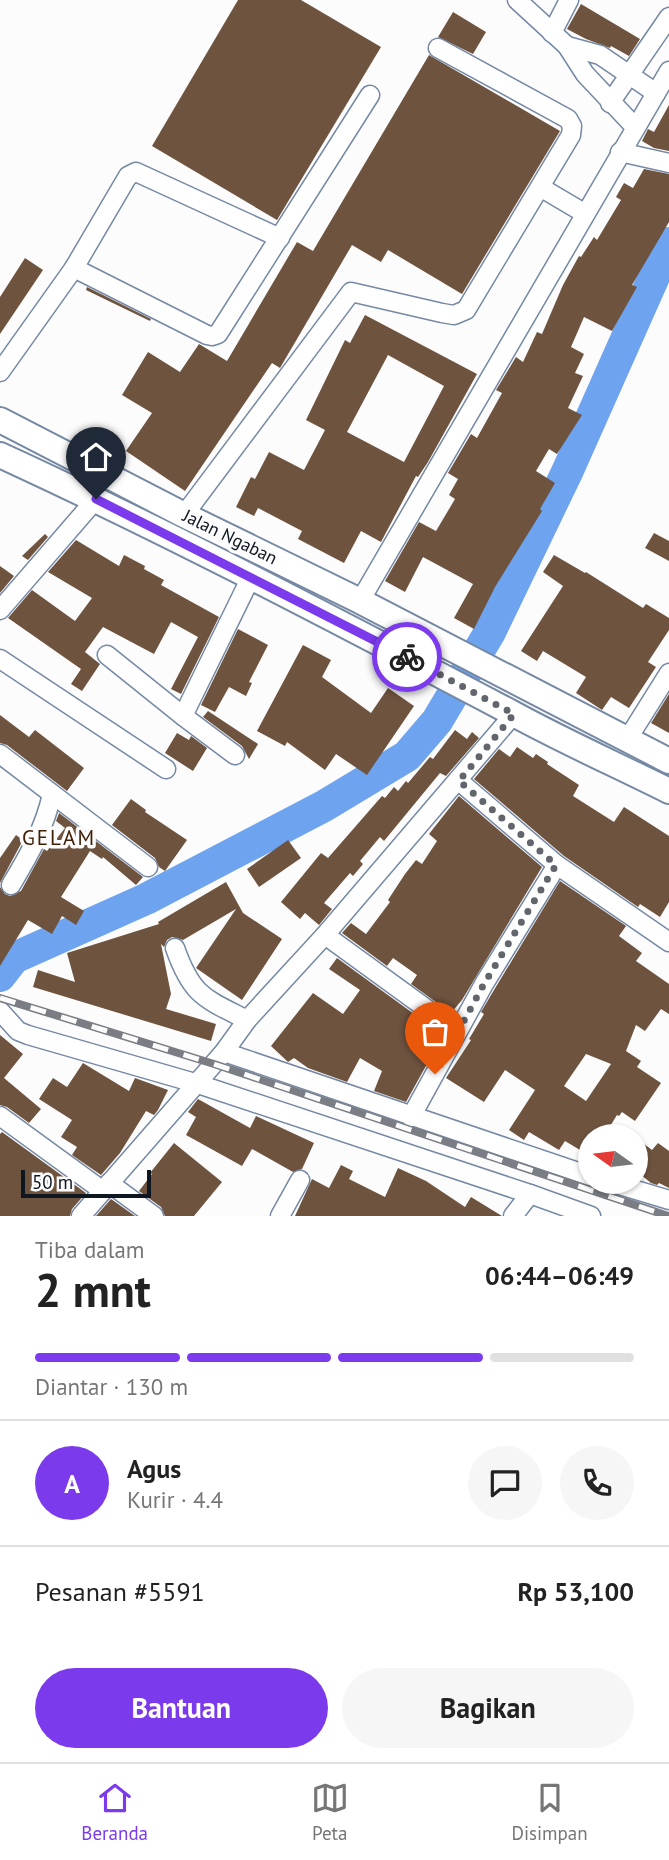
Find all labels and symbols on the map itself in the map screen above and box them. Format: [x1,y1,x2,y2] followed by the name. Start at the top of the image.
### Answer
[66,427,126,499] pin
[178,503,281,569] street label: Jalan Ngaban
[372,622,442,692] courier
[22,824,96,851] district label: GELAM
[405,1002,465,1074] pin
[578,1124,648,1194] north arrow
[21,1167,150,1199] scale bar

